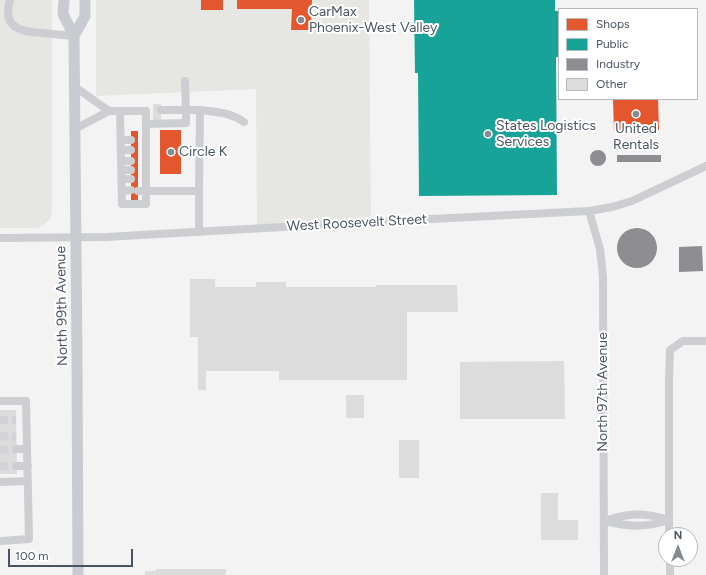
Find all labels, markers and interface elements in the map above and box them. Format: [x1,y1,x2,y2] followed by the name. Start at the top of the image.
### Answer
[309,4,437,36] place label: CarMax Phoenix-West Valley
[558,8,698,100] legend
[296,15,306,25] marker: CarMax Phoenix-West Valley
[596,17,630,31] text: Shops
[596,37,629,51] text: Public
[596,57,640,71] text: Industry
[596,77,627,91] text: Other
[631,109,641,119] marker: United Rentals
[496,118,596,150] place label: States Logistics Services
[613,121,659,154] place label: United Rentals
[483,129,493,139] marker: States Logistics Services
[179,144,227,160] place label: Circle K
[166,147,176,157] marker: Circle K
[286,211,428,235] street label: West Roosevelt Street
[53,246,71,366] street label: North 99th Avenue
[595,332,611,452] street label: North 97th Avenue
[658,527,698,567] north arrow
[674,529,682,542] text: N
[10,541,135,567] scale bar
[15,549,49,563] text: 100 m

